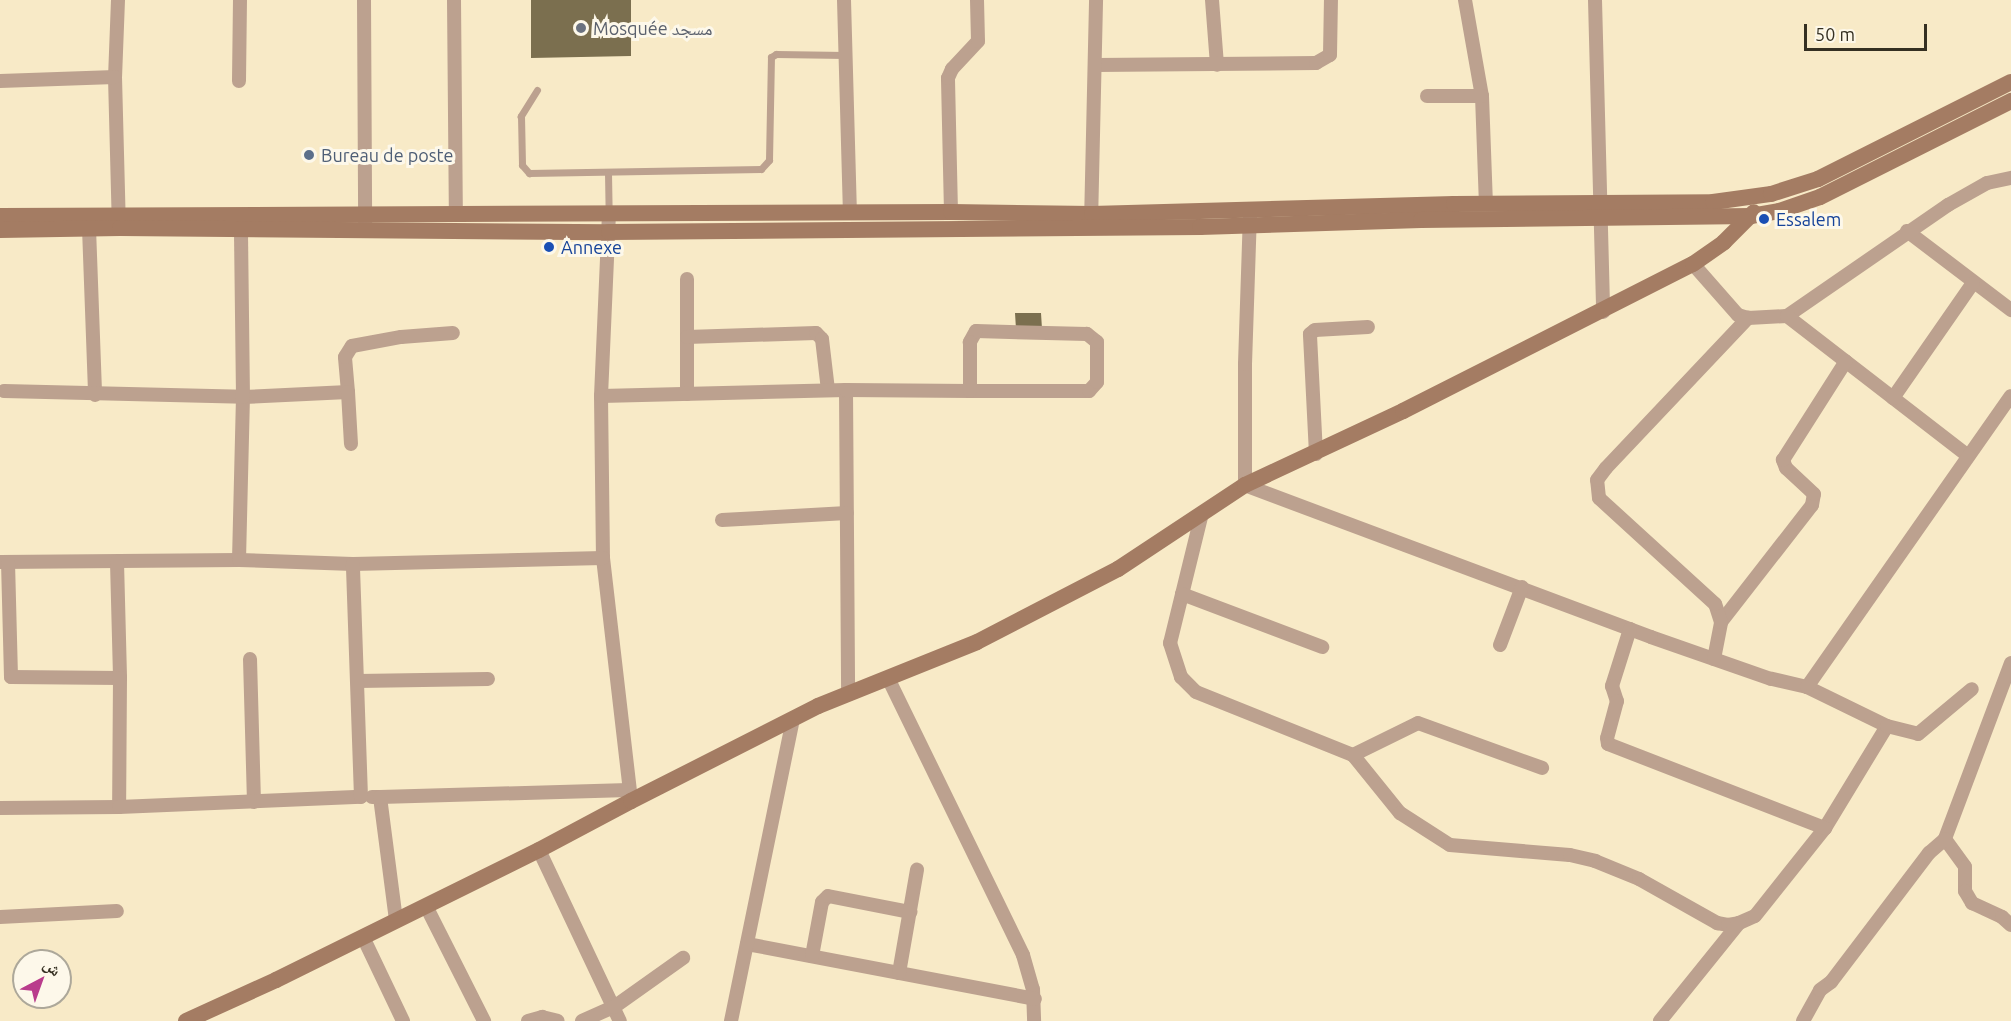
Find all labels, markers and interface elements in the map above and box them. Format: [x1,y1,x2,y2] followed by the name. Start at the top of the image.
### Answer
[1807,12,1930,50] scale bar
[593,17,712,39] place label: Mosquée مسجد
[574,21,588,35] marker: Mosquée مسجد
[1815,24,1855,44] text: 50 m
[321,144,454,166] place label: Bureau de poste
[302,148,316,162] marker: Bureau de poste
[1776,208,1841,230] place label: Essalem
[1757,212,1771,226] marker: Essalem
[561,236,622,258] place label: Annexe
[542,240,556,254] marker: Annexe
[12,949,72,1009] north arrow
[40,955,65,979] text: ش

